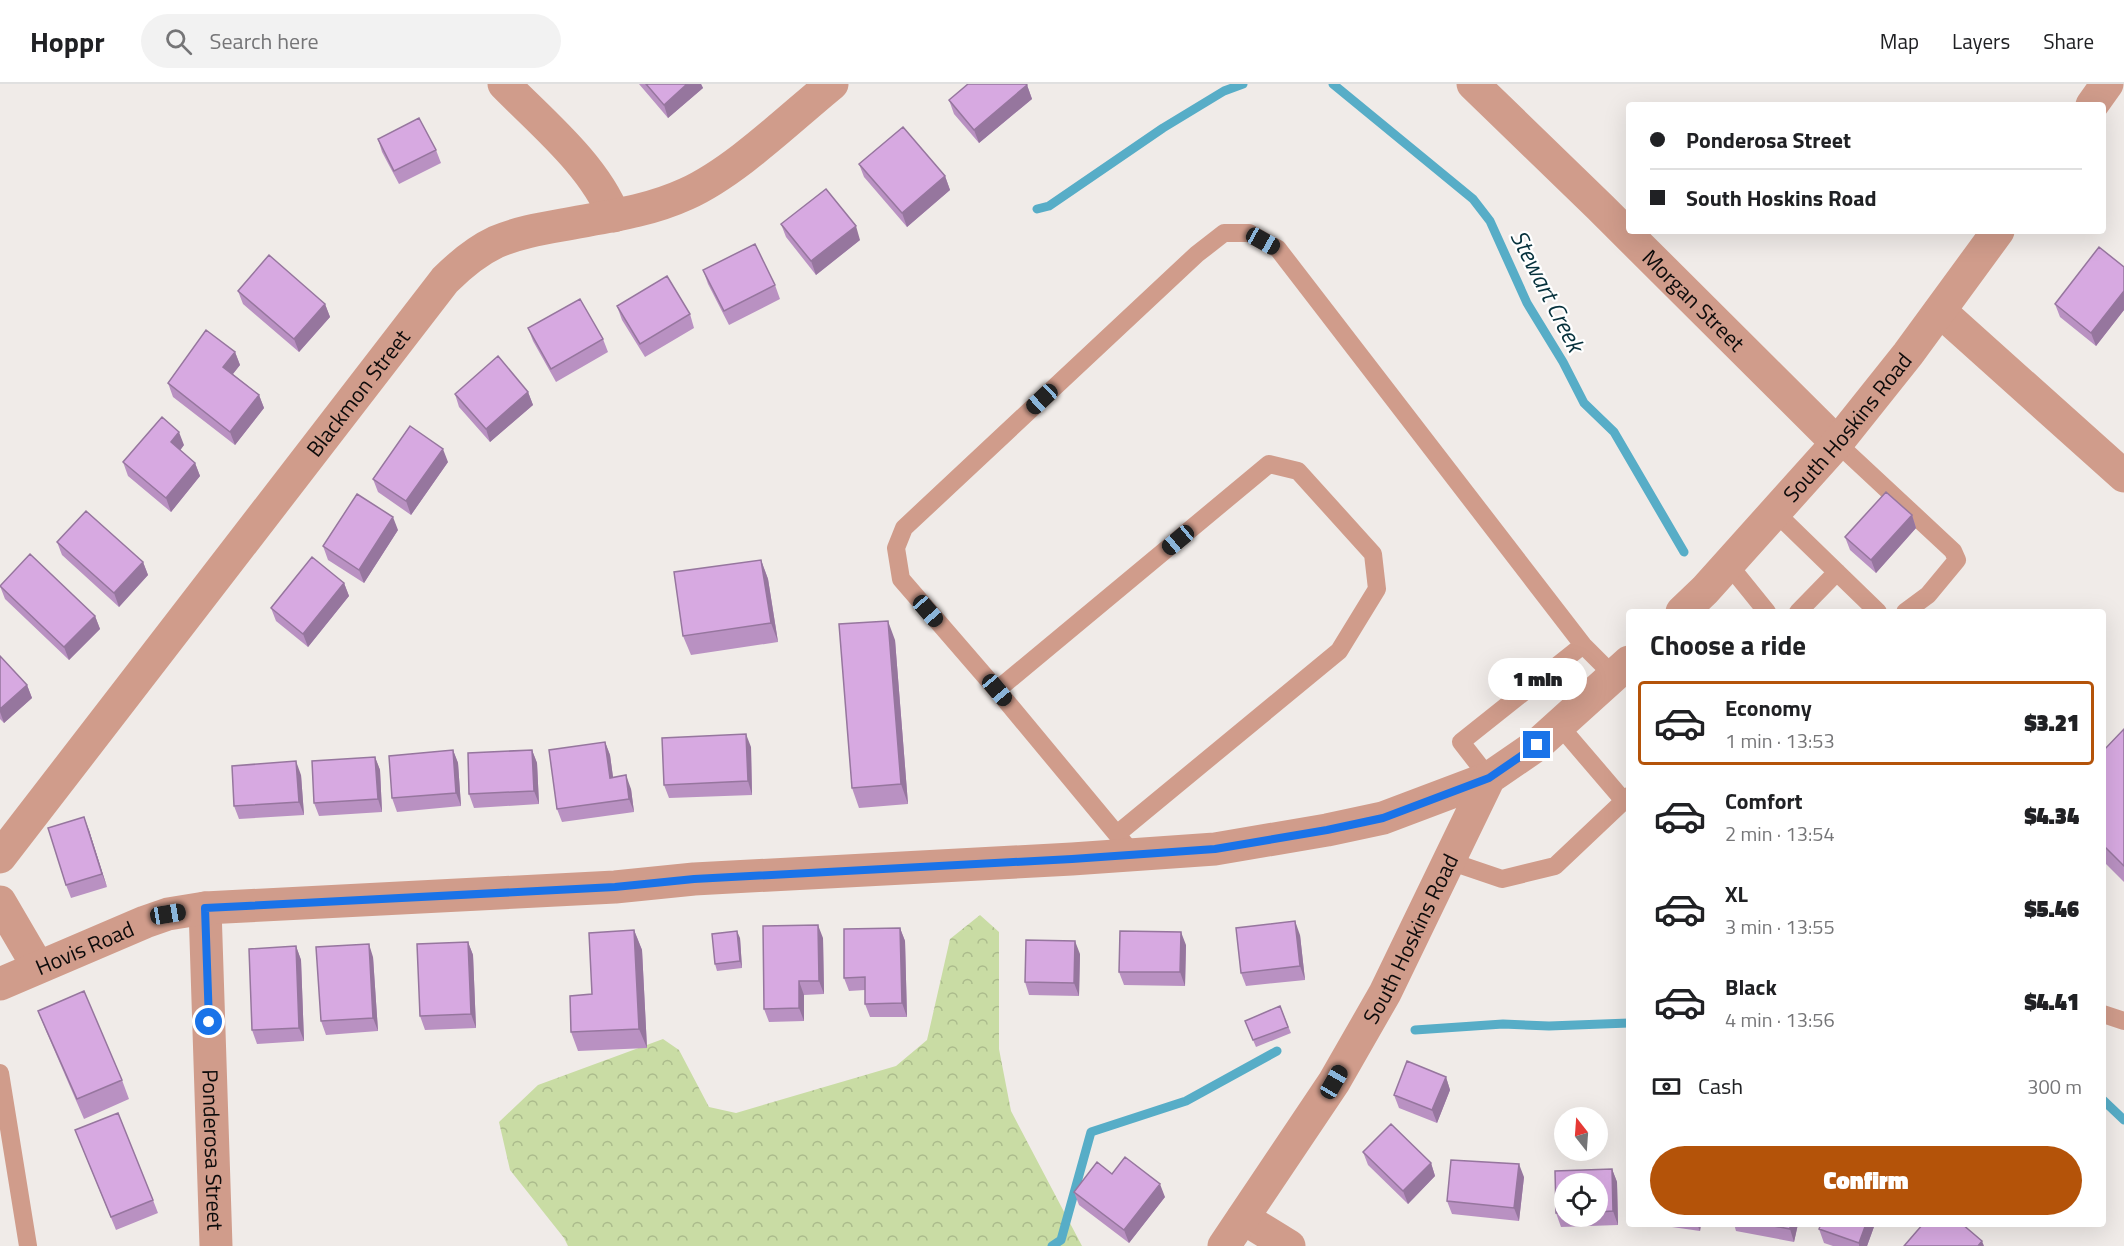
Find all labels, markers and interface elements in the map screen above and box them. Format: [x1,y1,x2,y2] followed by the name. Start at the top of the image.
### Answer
[141,14,561,68] search box
[30,20,105,63] text: Hoppr
[210,24,319,58] text: Search here
[162,25,195,58] icon: search
[1880,25,1919,57] text: Map
[1952,25,2010,57] text: Layers
[2043,25,2094,57] text: Share
[1686,123,1851,157] text: Ponderosa Street
[1686,181,1877,215] text: South Hoskins Road
[1502,223,1596,361] water label: Stewart Creek
[1243,224,1283,258] car
[1634,241,1753,360] street label: Morgan Street
[298,322,418,464] street label: Blackmon Street
[1775,345,1920,510] street label: South Hoskins Road
[1023,380,1061,418] car
[1158,522,1198,558] car
[909,592,947,630] car
[1650,624,1806,665] text: Choose a ride
[1488,658,1586,700] callout: 1 min
[1513,663,1562,694] text: 1 min
[979,670,1015,710] car
[1725,691,1812,725] text: Economy
[1653,696,1707,750] icon: car
[2024,706,2079,740] text: $3.21
[1725,725,1835,756] text: 1 min · 13:53
[1523,731,1550,758] route end
[1725,784,1803,818] text: Comfort
[1653,789,1707,843] icon: car
[2024,799,2079,833] text: $4.34
[1725,818,1835,849] text: 2 min · 13:54
[1354,848,1467,1030] street label: South Hoskins Road
[1725,877,1748,911] text: XL
[1653,882,1707,936] icon: car
[2024,892,2079,926] text: $5.46
[149,902,187,926] car
[1725,911,1835,942] text: 3 min · 13:55
[30,912,139,984] street label: Hovis Road
[1725,970,1777,1004] text: Black
[1653,975,1707,1029] icon: car
[2024,985,2079,1019] text: $4.41
[1725,1004,1835,1035] text: 4 min · 13:56
[195,1008,222,1035] route start
[1317,1062,1351,1102] car
[193,1069,232,1231] street label: Ponderosa Street
[1698,1069,1743,1103] text: Cash
[1650,1070,1683,1103] icon: cash
[2027,1071,2082,1102] text: 300 m
[1554,1107,1608,1161] north arrow
[1554,1107,1608,1227] map controls
[1650,1146,2082,1215] button: Confirm
[1554,1173,1608,1227] button: locate

